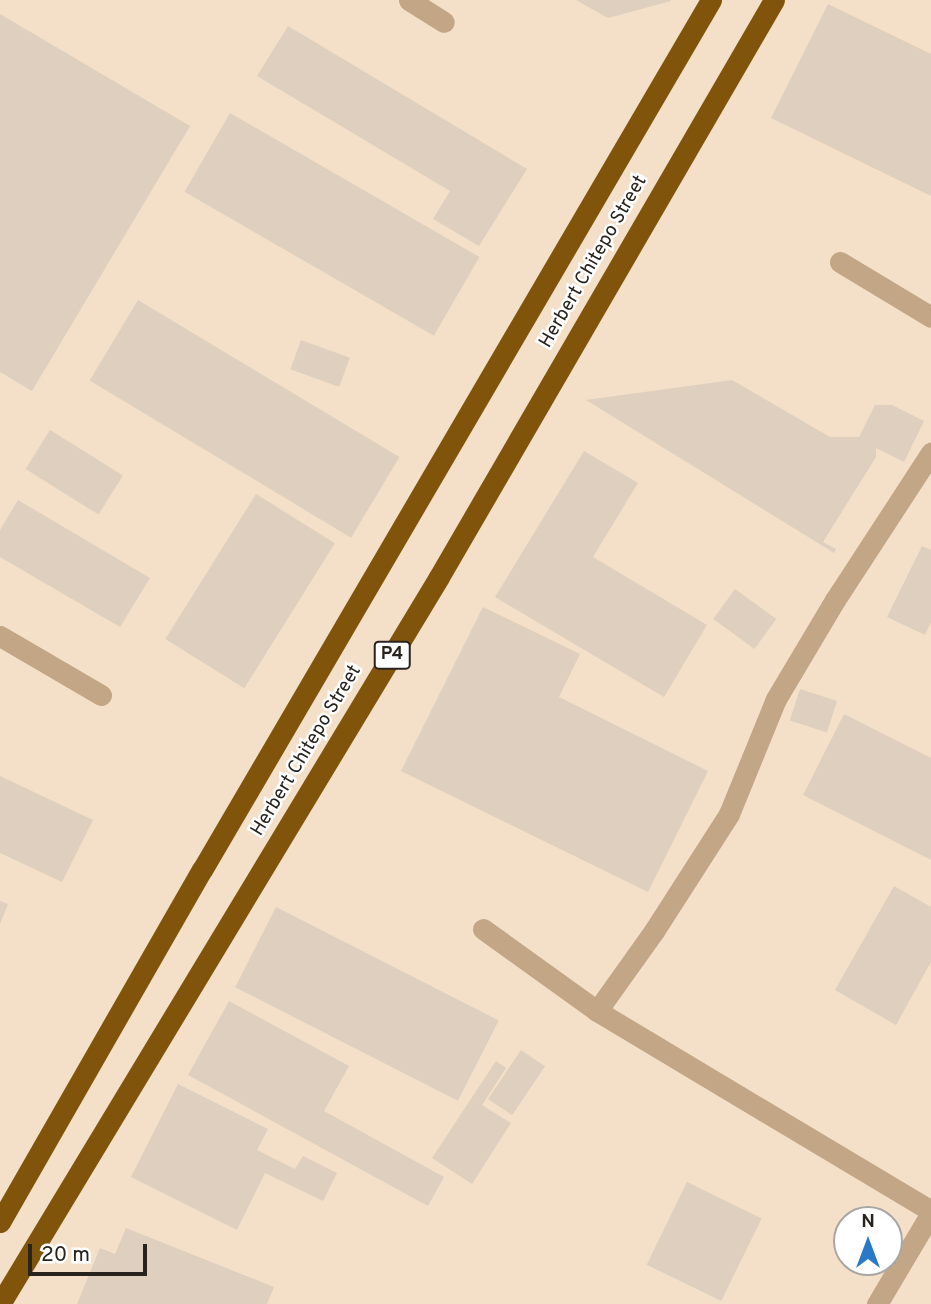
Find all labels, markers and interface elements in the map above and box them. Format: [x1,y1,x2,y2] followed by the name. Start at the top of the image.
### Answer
[535,172,653,352] street label: Herbert Chitepo Street
[373,640,411,670] road number: P4
[247,661,367,841] street label: Herbert Chitepo Street
[833,1206,903,1276] north arrow
[861,1210,875,1234] text: N
[32,1230,150,1274] scale bar
[41,1242,90,1269] text: 20 m

